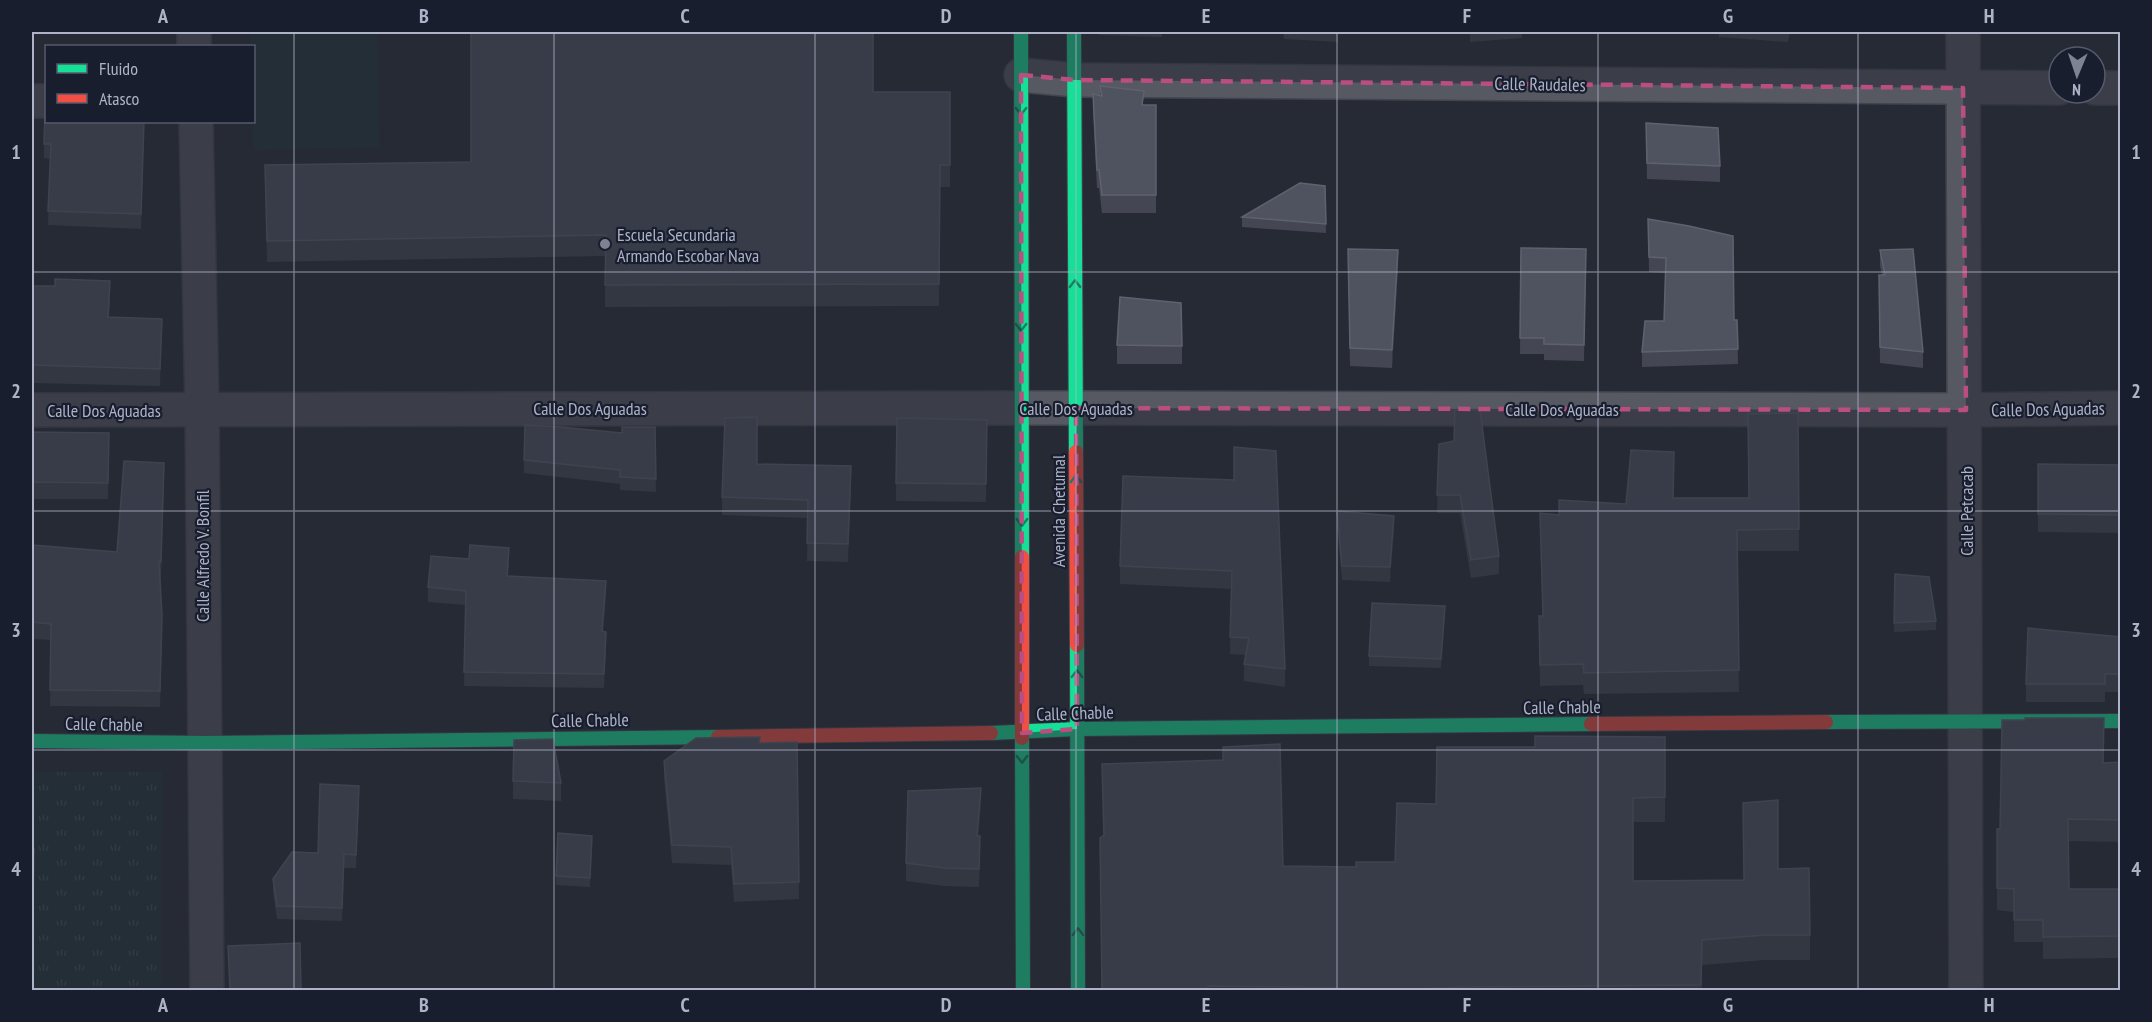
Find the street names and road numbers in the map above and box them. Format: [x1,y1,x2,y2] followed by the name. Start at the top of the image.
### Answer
[1494,72,1586,96] street label: Calle Raudales
[533,397,647,420] street label: Calle Dos Aguadas
[1019,397,1133,420] street label: Calle Dos Aguadas
[1991,397,2105,421] street label: Calle Dos Aguadas
[1505,398,1619,421] street label: Calle Dos Aguadas
[47,399,161,422] street label: Calle Dos Aguadas
[1047,454,1070,567] street label: Avenida Chetumal
[1955,466,1978,556] street label: Calle Petcacab
[191,489,214,622] street label: Calle Alfredo V. Bonfil
[1523,695,1601,719] street label: Calle Chable
[1036,700,1114,726] street label: Calle Chable
[551,708,629,732] street label: Calle Chable
[65,712,143,736] street label: Calle Chable

